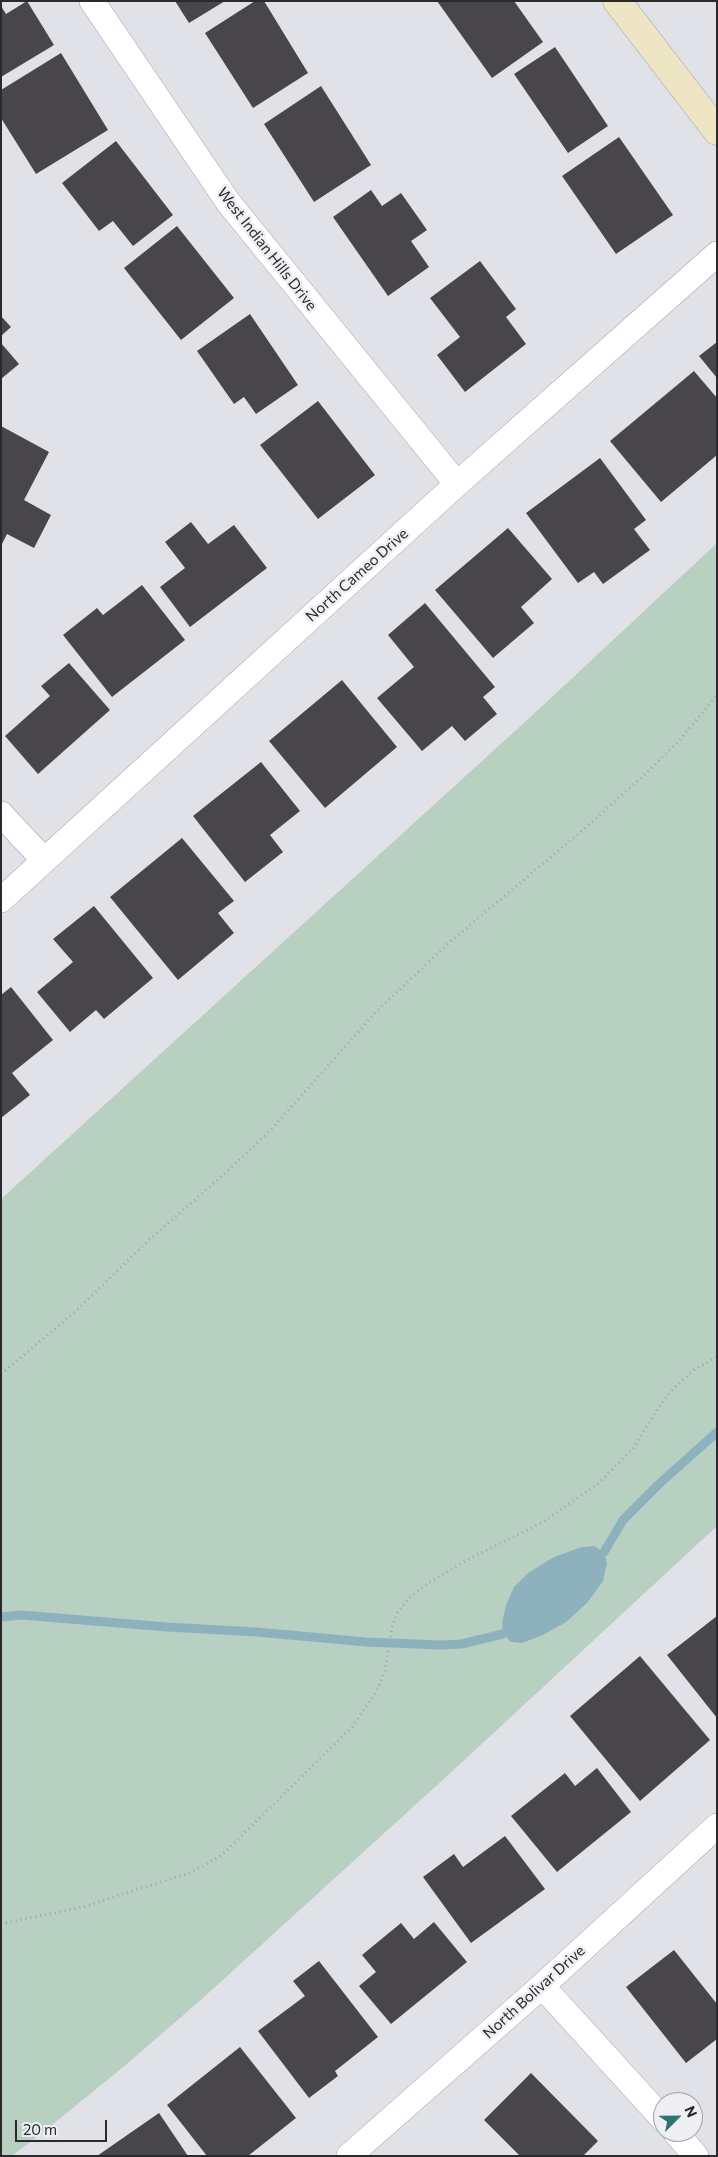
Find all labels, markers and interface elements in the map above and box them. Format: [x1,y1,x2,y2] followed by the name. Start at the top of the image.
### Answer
[213,184,321,314] street label: West Indian Hills Drive
[302,524,412,626] street label: North Cameo Drive
[479,1942,589,2042] street label: North Bolivar Drive
[653,2092,703,2142] north arrow
[681,2103,701,2119] text: N
[18,2110,110,2142] scale bar
[23,2120,57,2138] text: 20 m

